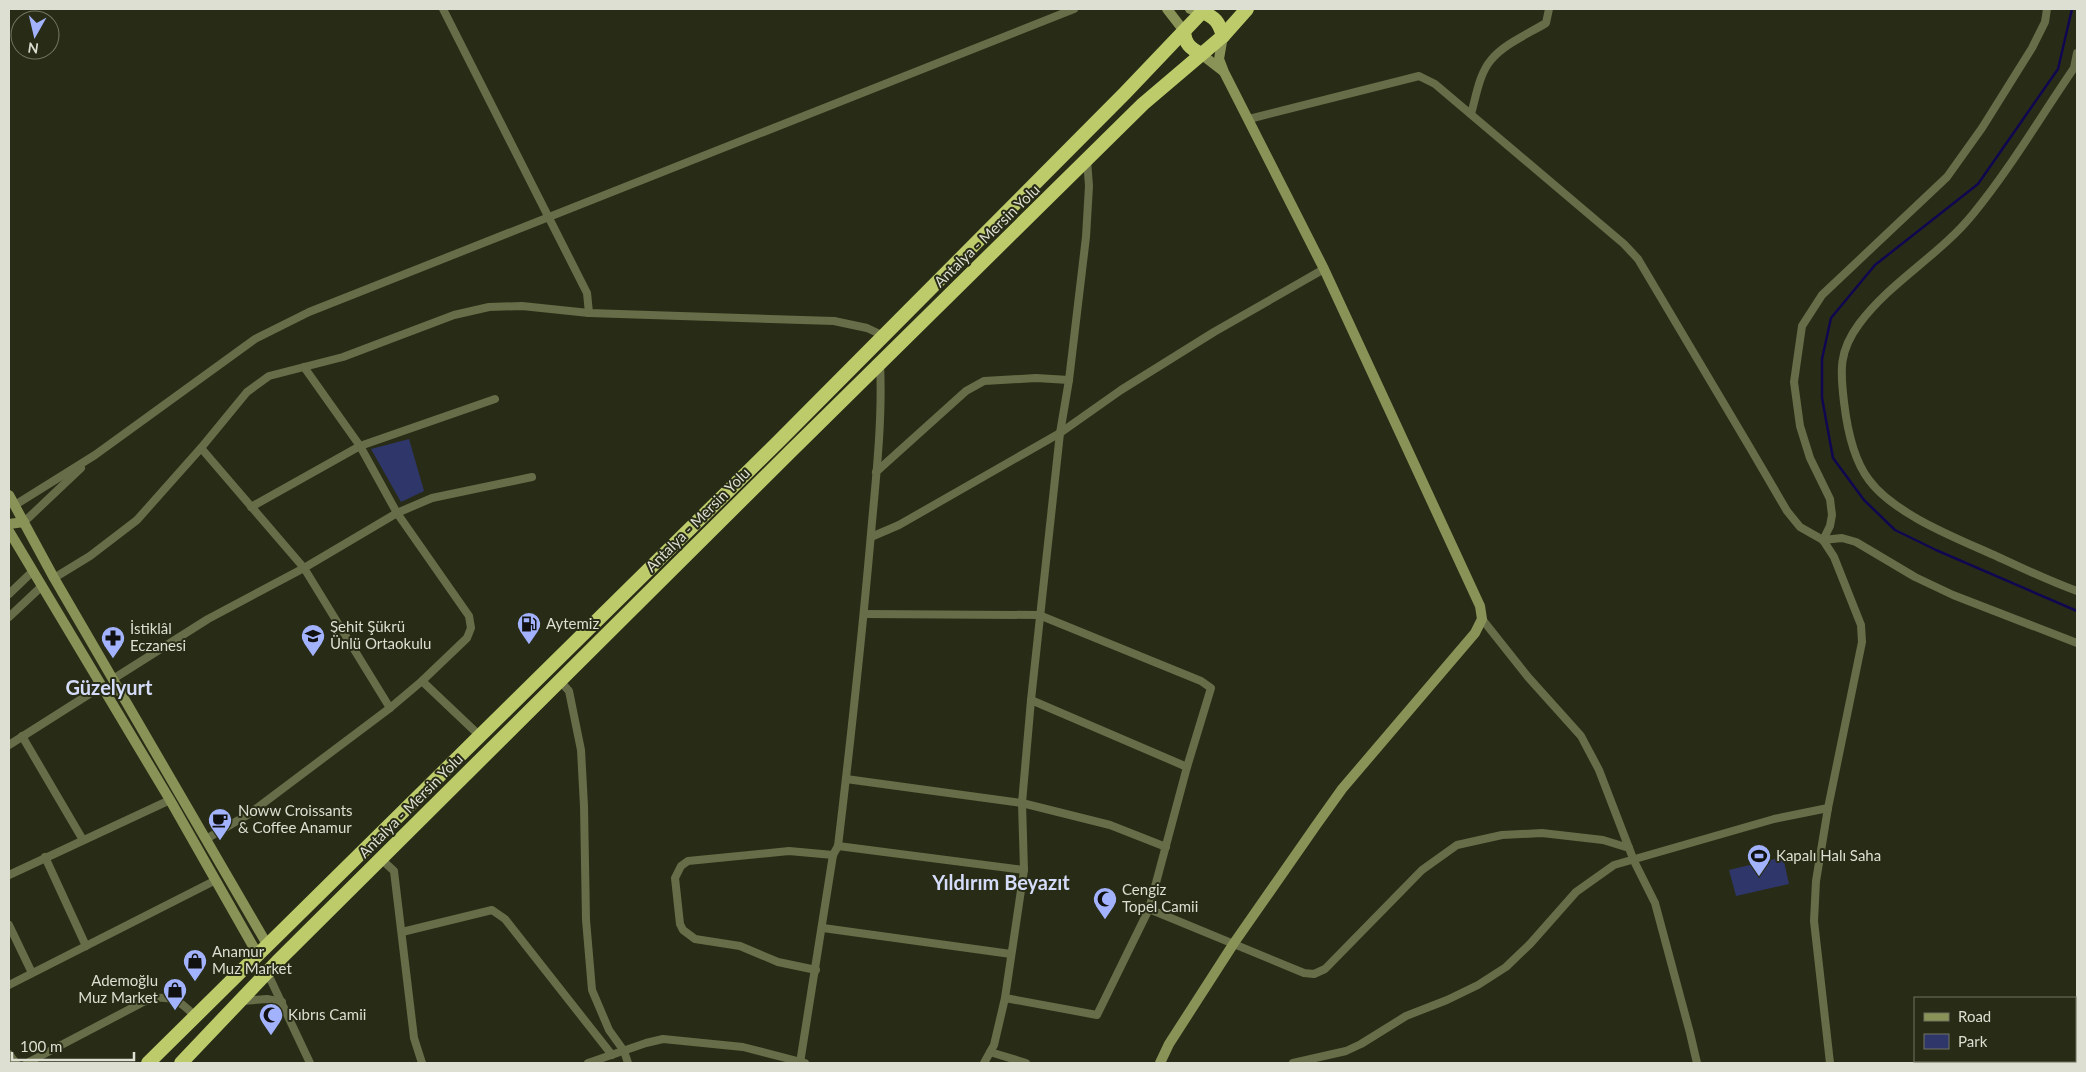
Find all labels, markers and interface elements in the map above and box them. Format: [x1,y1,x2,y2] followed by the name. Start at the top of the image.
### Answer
[10,10,60,60] north arrow
[27,39,40,58] text: N
[930,180,1043,290] street label: Antalya - Mersin Yolu
[641,463,753,575] street label: Antalya - Mersin Yolu
[516,611,542,645] fuel station icon: Aytemiz
[546,614,599,632] place label: Aytemiz
[330,617,431,652] place label: Şehit Şükrü Ünlü Ortaokulu
[130,619,186,654] place label: İstiklâl Eczanesi
[300,623,326,657] school or university icon: Şehit Şükrü Ünlü Ortaokulu
[100,625,126,659] pharmacy icon: İstiklâl Eczanesi
[65,675,153,699] district label: Güzelyurt
[354,749,466,861] street label: Antalya - Mersin Yolu
[238,801,353,836] place label: Noww Croissants & Coffee Anamur
[207,807,233,841] cafe icon: Noww Croissants & Coffee Anamur
[1746,843,1772,877] sports icon: Kapalı Halı Saha
[1776,846,1881,864] place label: Kapalı Halı Saha
[931,870,1070,894] district label: Yıldırım Beyazıt
[1122,880,1198,915] place label: Cengiz Topel Camii
[1092,886,1118,920] mosque icon: Cengiz Topel Camii
[212,942,292,977] place label: Anamur Muz Market
[182,948,208,982] shop icon: Anamur Muz Market
[78,971,159,1006] place label: Ademoğlu Muz Market
[162,977,188,1011] shop icon: Ademoğlu Muz Market
[1914,997,2076,1062] legend
[258,1002,284,1036] mosque icon: Kıbrıs Camii
[288,1005,366,1023] place label: Kıbrıs Camii
[1958,1007,1991,1025] text: Road
[12,1030,135,1062] scale bar
[1958,1032,1988,1050] text: Park
[20,1037,62,1055] text: 100 m

